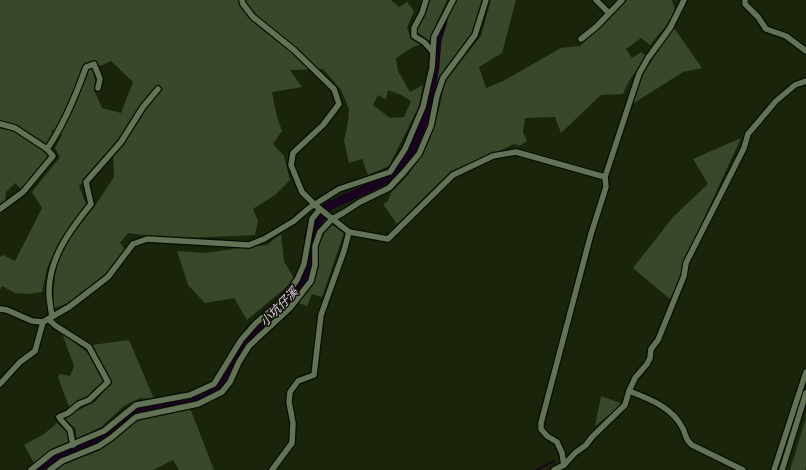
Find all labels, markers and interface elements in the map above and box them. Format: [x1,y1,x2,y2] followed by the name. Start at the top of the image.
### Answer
[257,283,301,328] water label: 小坑仔溪

